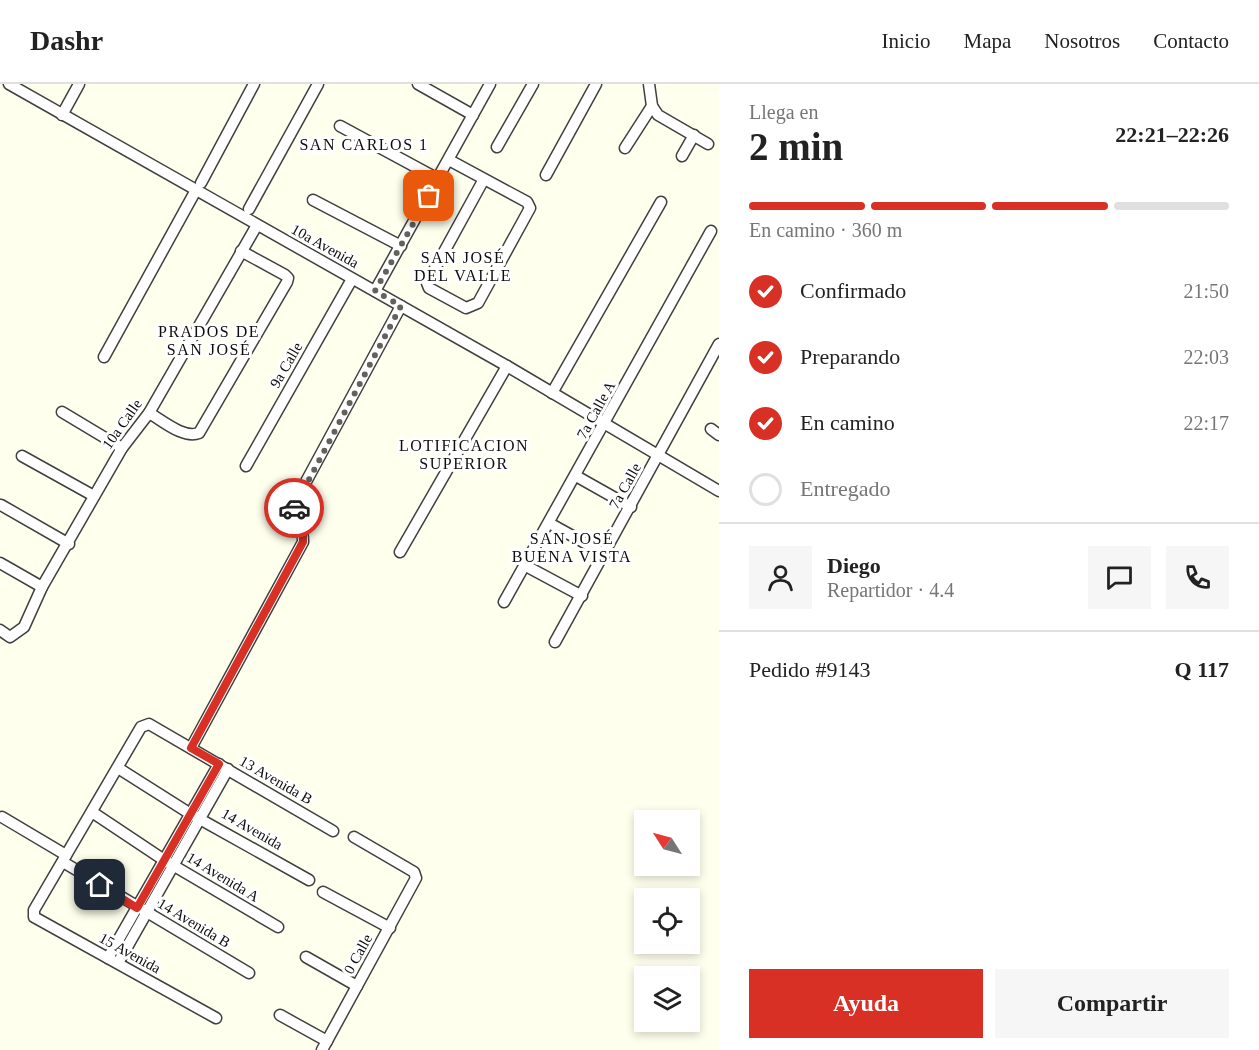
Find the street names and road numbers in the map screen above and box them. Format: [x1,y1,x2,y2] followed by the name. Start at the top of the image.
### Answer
[289,221,362,271] street label: 10a Avenida
[267,339,305,390] street label: 9a Calle
[574,378,618,442] street label: 7a Calle A
[99,396,145,452] street label: 10a Calle
[606,460,644,512] street label: 7a Calle
[237,753,315,807] street label: 13 Avenida B
[219,805,286,853] street label: 14 Avenida
[184,849,262,905] street label: 14 Avenida A
[155,895,233,951] street label: 14 Avenida B
[97,930,164,977] street label: 15 Avenida
[341,931,376,977] street label: 0 Calle

